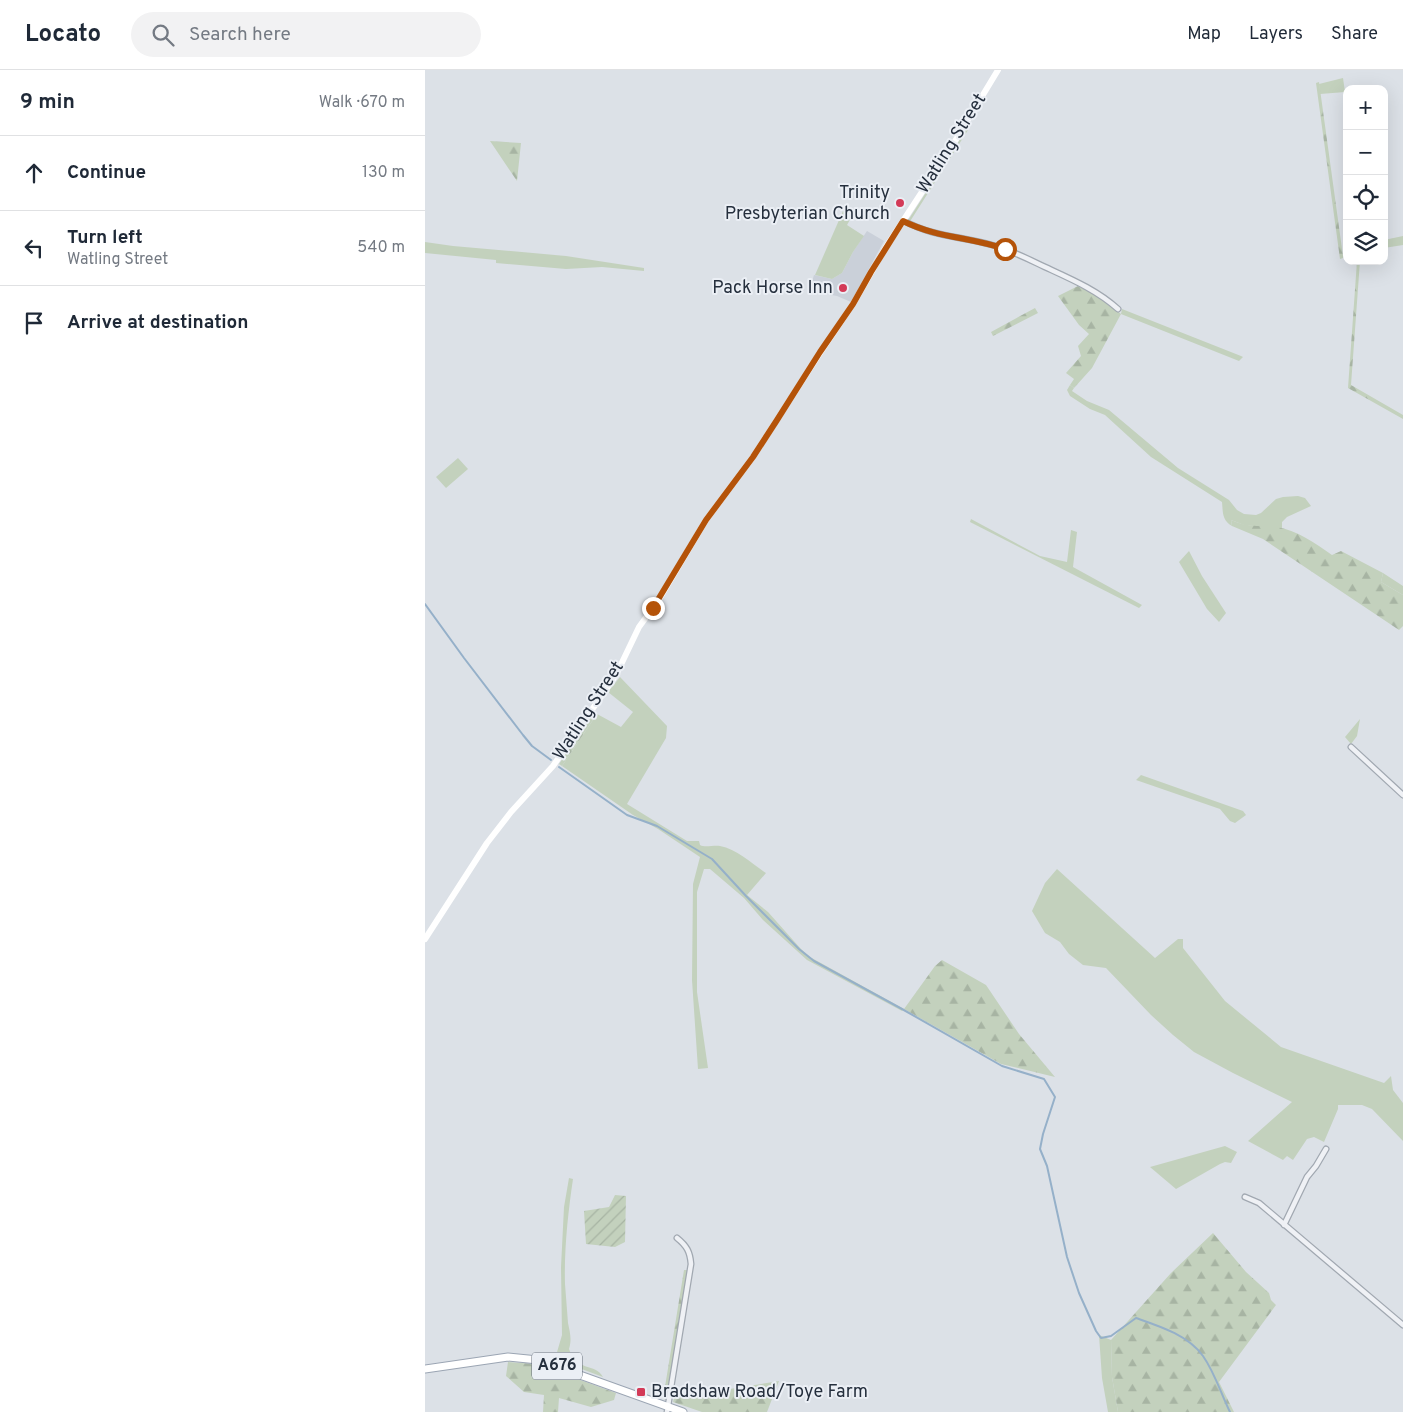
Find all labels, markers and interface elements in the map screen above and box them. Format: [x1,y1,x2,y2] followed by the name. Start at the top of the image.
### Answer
[131,12,481,57] search box
[25,20,101,50] text: Locato
[149,21,177,49] icon: search
[189,23,291,47] text: Search here
[1187,23,1221,46] text: Map
[1249,23,1303,46] text: Layers
[1331,23,1378,46] text: Share
[1343,85,1388,265] map controls
[1343,85,1388,130] button: +
[20,89,75,116] text: 9 min
[912,90,992,198] street label: Watling Street
[319,93,405,113] text: Walk · 670 m
[1343,130,1388,175] button: −
[20,159,48,187] icon: ahead
[67,161,146,185] text: Continue
[362,163,405,183] text: 130 m
[1343,175,1388,220] button: locate
[725,182,890,226] place label: Trinity Presbyterian Church
[894,197,906,209] marker: Trinity Presbyterian Church
[1343,220,1388,265] button: layers
[67,226,143,250] text: Turn left
[20,234,48,262] icon: left
[357,238,405,258] text: 540 m
[994,238,1017,261] route start
[67,250,168,270] text: Watling Street
[712,277,833,300] place label: Pack Horse Inn
[837,282,849,294] marker: Pack Horse Inn
[20,309,48,337] icon: arrive
[67,311,248,335] text: Arrive at destination
[642,597,665,620] route end
[548,657,630,765] street label: Watling Street
[532,1352,582,1380] road number: A676
[651,1381,868,1404] place label: Bradshaw Road/Toye Farm
[635,1386,647,1398] marker: Bradshaw Road/Toye Farm

